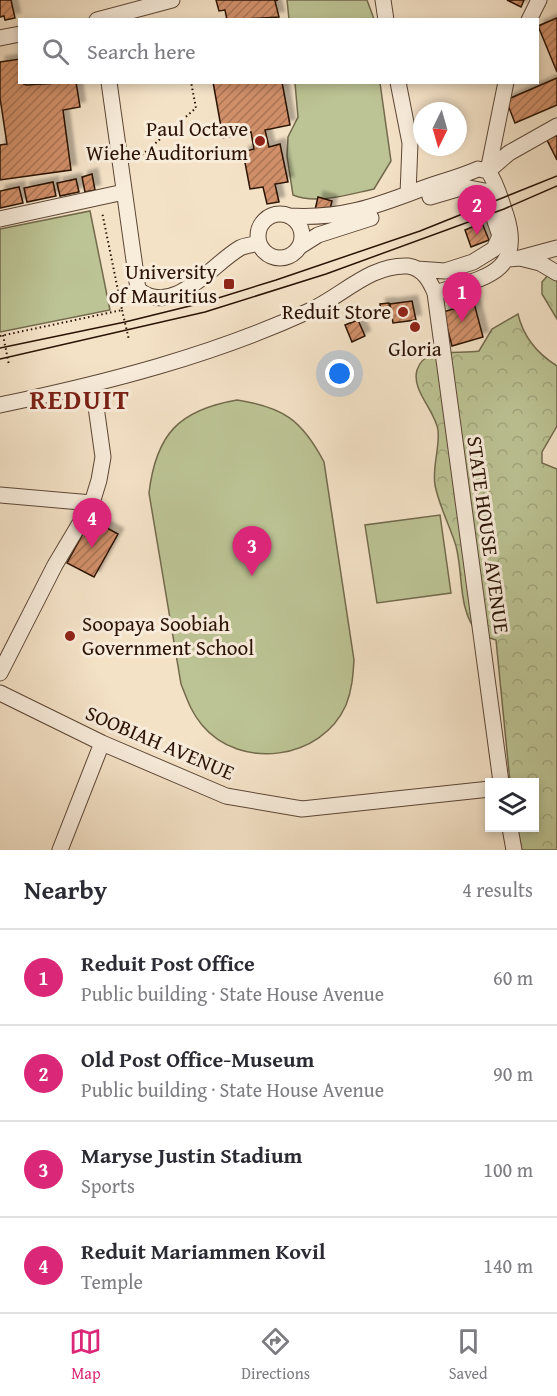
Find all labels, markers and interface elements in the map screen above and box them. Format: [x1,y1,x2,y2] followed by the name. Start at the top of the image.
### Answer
[18,18,539,84] search box
[39,35,72,68] icon: search
[87,35,196,67] text: Search here
[413,102,467,156] north arrow
[86,113,248,168] place label: Paul Octave Wiehe Auditorium
[253,134,267,148] marker: Paul Octave Wiehe Auditorium
[458,186,496,235] pin: 2
[109,256,218,311] place label: University of Mauritius
[442,272,482,322] pin: 1
[222,277,236,291] marker: University of Mauritius
[282,296,391,327] place label: Reduit Store
[396,305,410,319] marker: Reduit Store
[408,320,422,334] marker: Gloria
[388,333,442,364] place label: Gloria
[325,359,354,388] your location
[30,379,130,419] district label: REDUIT
[459,434,518,636] street label: STATE HOUSE AVENUE
[72,498,112,548] pin: 4
[232,526,272,576] pin: 3
[82,608,254,663] place label: Soopaya Soobiah Government School
[63,629,77,643] marker: Soopaya Soobiah Government School
[81,697,240,788] street label: SOOBIAH AVENUE
[485,778,539,832] map controls
[485,778,539,832] button: layers
[24,870,107,909] text: Nearby
[462,875,533,904] text: 4 results
[81,947,255,979] text: Reduit Post Office
[38,963,49,992] text: 1
[493,963,533,992] text: 60 m
[81,979,384,1008] text: Public building · State House Avenue
[81,1043,314,1075] text: Old Post Office-Museum
[38,1059,49,1088] text: 2
[493,1059,533,1088] text: 90 m
[81,1075,384,1104] text: Public building · State House Avenue
[81,1139,302,1171] text: Maryse Justin Stadium
[38,1155,49,1184] text: 3
[483,1155,533,1184] text: 100 m
[81,1171,135,1200] text: Sports
[81,1235,326,1267] text: Reduit Mariammen Kovil
[38,1251,49,1280] text: 4
[483,1251,533,1280] text: 140 m
[81,1267,143,1296] text: Temple
[69,1325,102,1385] tab: Map
[241,1325,310,1385] tab: Directions
[449,1325,488,1385] tab: Saved

